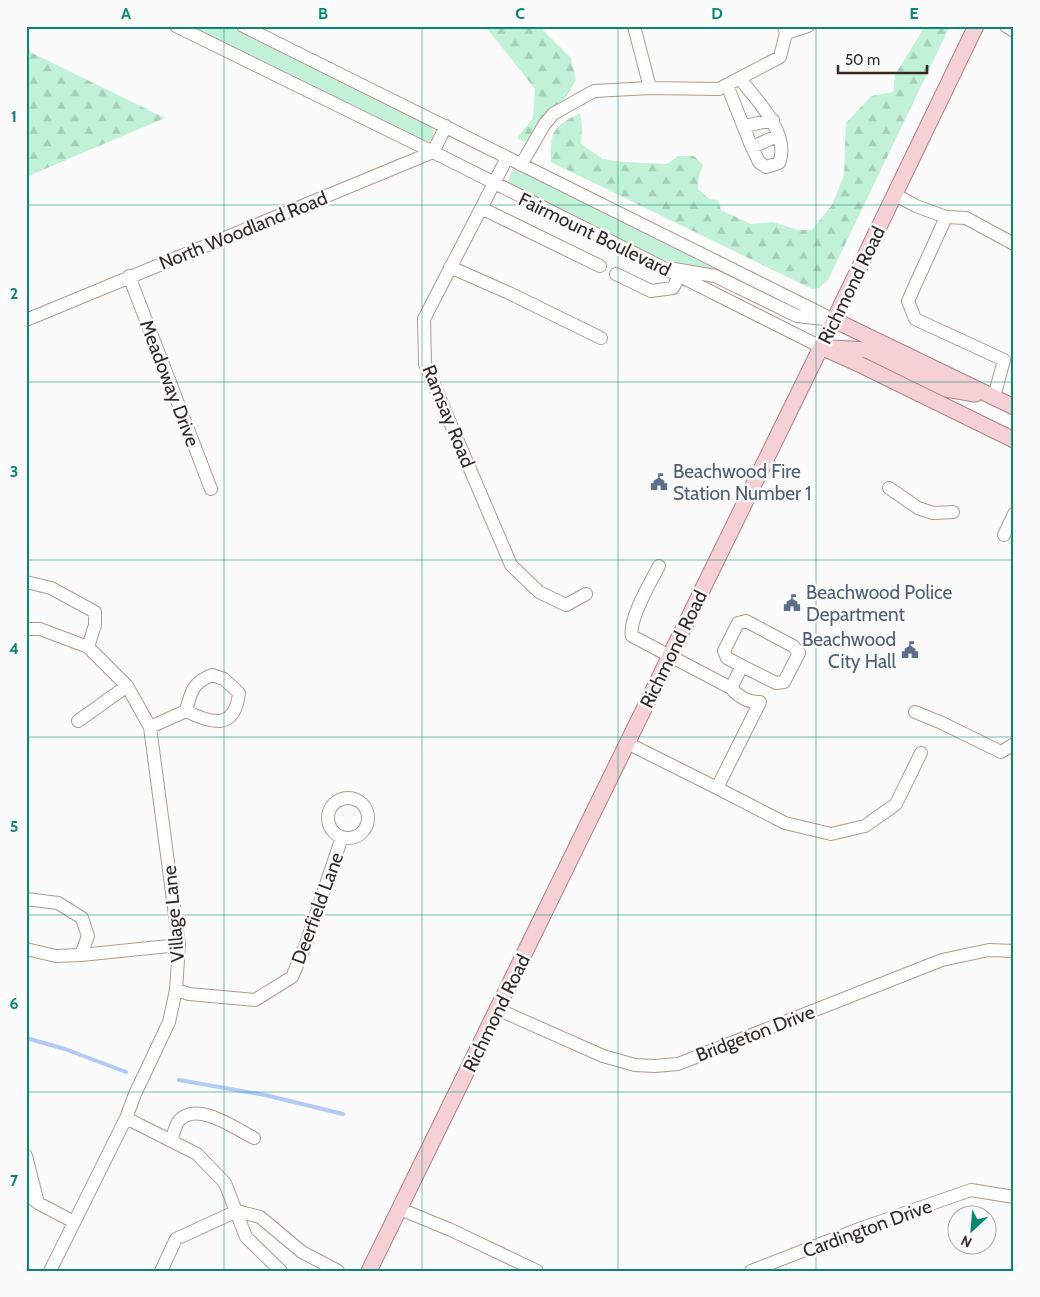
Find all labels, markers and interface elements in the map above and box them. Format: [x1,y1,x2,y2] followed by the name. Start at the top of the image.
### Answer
[121,4,131,23] text: A
[318,4,328,23] text: B
[515,4,525,23] text: C
[711,4,723,23] text: D
[909,4,919,23] text: E
[838,42,926,74] scale bar
[845,51,880,69] text: 50 m
[11,107,17,126] text: 1
[156,186,331,275] street label: North Woodland Road
[515,188,675,281] street label: Fairmount Boulevard
[813,223,890,348] street label: Richmond Road
[10,284,18,303] text: 2
[135,317,204,450] street label: Meadoway Drive
[417,361,480,471] street label: Ramsay Road
[673,460,811,505] place label: Beachwood Fire Station Number 1
[10,462,18,481] text: 3
[649,472,669,492] public building icon: Beachwood Fire Station Number 1
[806,581,952,626] place label: Beachwood Police Department
[635,587,712,712] street label: Richmond Road
[782,593,802,613] public building icon: Beachwood Police Department
[802,628,897,673] place label: Beachwood City Hall
[9,639,19,658] text: 4
[900,640,920,660] public building icon: Beachwood City Hall
[10,817,18,836] text: 5
[287,849,348,967] street label: Deerfield Lane
[158,864,189,963] street label: Village Lane
[458,951,535,1076] street label: Richmond Road
[10,994,19,1013] text: 6
[693,1000,818,1067] street label: Bridgeton Drive
[10,1171,19,1190] text: 7
[800,1194,935,1262] street label: Cardington Drive
[948,1204,998,1254] north arrow
[958,1231,975,1252] text: N

